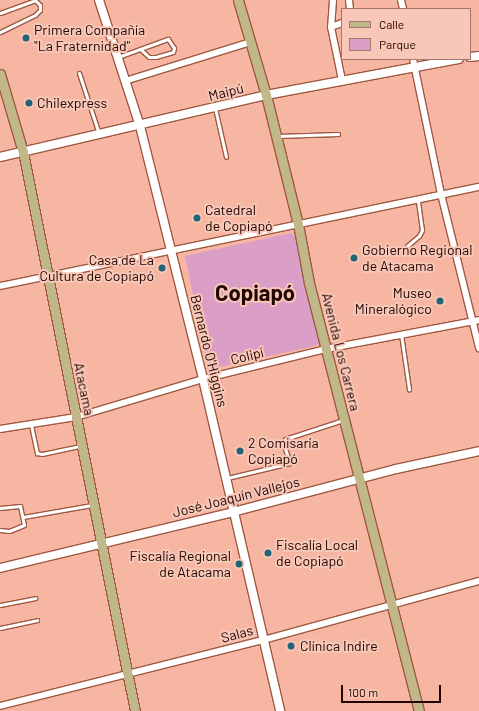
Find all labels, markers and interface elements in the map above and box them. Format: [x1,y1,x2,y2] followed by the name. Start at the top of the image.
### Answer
[341,8,471,60] legend
[379,17,404,31] text: Calle
[34,22,145,54] place label: Primera Compañía "La Fraternidad"
[21,33,31,43] marker: Primera Compañía "La Fraternidad"
[379,37,416,51] text: Parque
[206,79,246,105] street label: Maipú
[37,95,107,111] place label: Chilexpress
[24,98,34,108] marker: Chilexpress
[205,202,273,234] place label: Catedral de Copiapó
[192,213,202,223] marker: Catedral de Copiapó
[362,242,472,274] place label: Gobierno Regional de Atacama
[40,252,154,284] place label: Casa de La Cultura de Copiapó
[349,253,359,263] marker: Gobierno Regional de Atacama
[157,263,167,273] marker: Casa de La Cultura de Copiapó
[215,280,295,306] district label: Copiapó
[355,285,432,318] place label: Museo Mineralógico
[318,291,364,413] street label: Avenida Los Carrera
[187,293,231,409] street label: Bernardo O'Higgins
[435,296,445,306] marker: Museo Mineralógico
[229,344,265,368] street label: Colipí
[70,361,98,417] street label: Atacama
[248,435,319,468] place label: 2 Comisaría Copiapó
[235,446,245,456] marker: 2 Comisaría Copiapó
[171,473,301,521] street label: José Joaquín Vallejos
[276,537,358,570] place label: Fiscalía Local de Copiapó
[130,548,231,580] place label: Fiscalía Regional de Atacama
[263,548,273,558] marker: Fiscalía Local de Copiapó
[234,559,244,569] marker: Fiscalía Regional de Atacama
[219,622,255,646] street label: Salas
[300,638,378,654] place label: Clínica Indire
[285,640,297,652] marker: Clínica Indire
[343,677,443,703] scale bar
[348,685,378,699] text: 100 m

